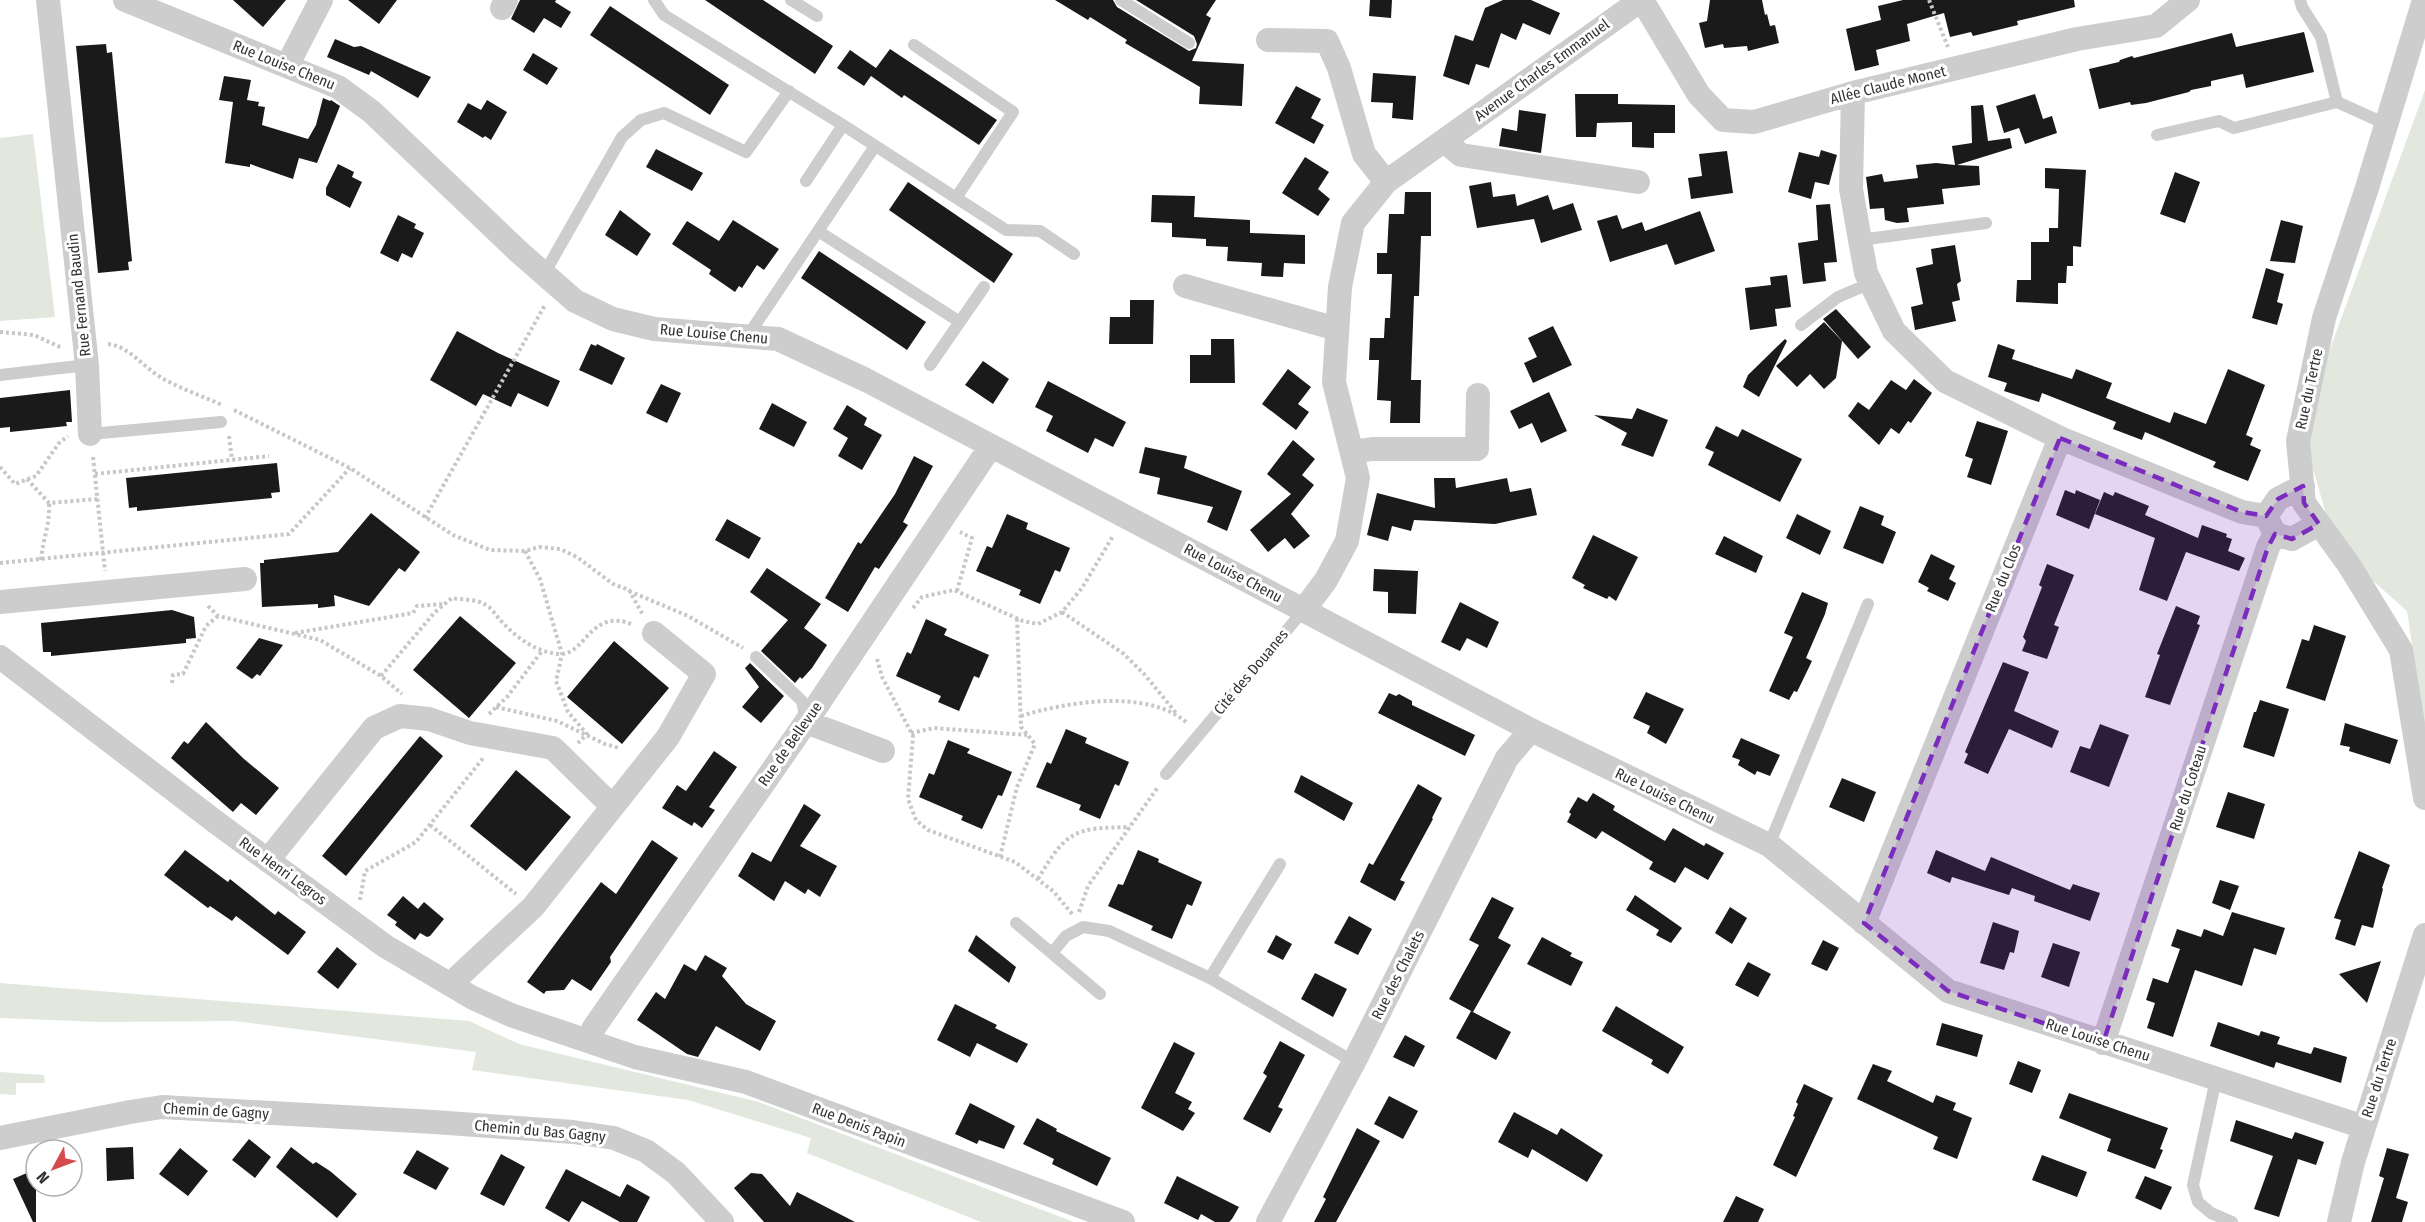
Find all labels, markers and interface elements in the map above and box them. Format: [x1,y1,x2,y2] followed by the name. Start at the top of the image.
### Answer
[1471,15,1613,125] street label: Avenue Charles Emmanuel
[230,36,338,94] street label: Rue Louise Chenu
[1828,62,1948,108] street label: Allée Claude Monet
[64,233,94,357] street label: Rue Fernand Baudin
[659,320,769,348] street label: Rue Louise Chenu
[2292,347,2326,431] street label: Rue du Tertre
[1181,540,1285,606] street label: Rue Louise Chenu
[1981,541,2025,615] street label: Rue du Clos
[1210,626,1292,718] street label: Cité des Douanes
[754,698,826,790] street label: Rue de Bellevue
[2166,743,2210,833] street label: Rue du Coteau
[1612,764,1718,828] street label: Rue Louise Chenu
[236,833,330,909] street label: Rue Henri Legros
[1368,927,1428,1023] street label: Rue des Chalets
[2044,1015,2152,1065] street label: Rue Louise Chenu
[2358,1036,2400,1120] street label: Rue du Tertre
[163,1099,270,1123] street label: Chemin de Gagny
[810,1099,908,1151] street label: Rue Denis Papin
[474,1116,607,1146] street label: Chemin du Bas Gagny
[24,1138,84,1198] north arrow
[33,1168,53,1187] text: N

